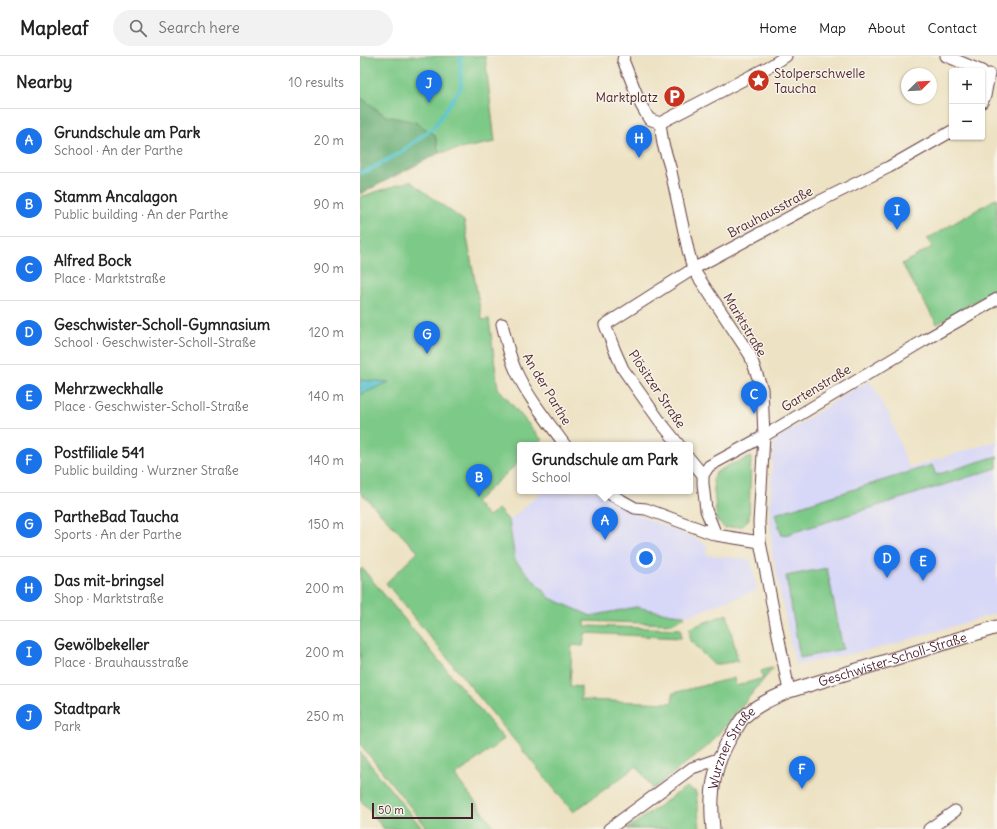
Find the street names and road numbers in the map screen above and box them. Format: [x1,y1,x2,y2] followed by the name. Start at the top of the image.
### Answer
[725,182,815,242] street label: Brauhausstraße
[719,290,771,360] street label: Marktstraße
[625,347,689,431] street label: Plösitzer Straße
[519,350,575,428] street label: An der Parthe
[778,361,854,415] street label: Gartenstraße
[816,628,969,690] street label: Geschwister-Scholl-Straße
[704,702,759,790] street label: Wurzner Straße

